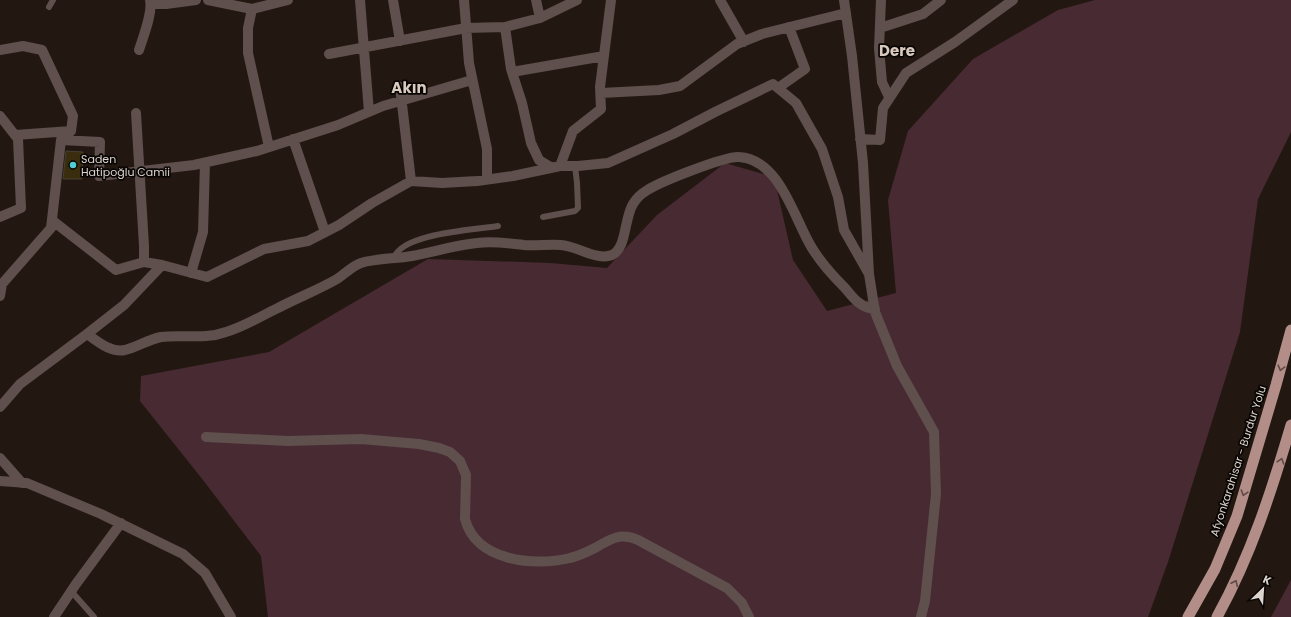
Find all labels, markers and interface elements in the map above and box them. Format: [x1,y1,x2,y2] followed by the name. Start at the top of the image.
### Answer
[879,40,915,61] district label: Dere
[391,77,427,98] district label: Akın
[81,151,170,180] place label: Saden Hatipoğlu Camii
[68,160,78,170] marker: Saden Hatipoğlu Camii
[1277,364,1286,371] one-way arrow
[1206,384,1270,538] street label: Afyonkarahisar - Burdur Yolu
[1276,458,1285,465] one-way arrow
[1240,489,1249,496] one-way arrow
[1243,569,1283,609] north arrow
[1260,571,1274,589] text: K
[1230,579,1238,587] one-way arrow

